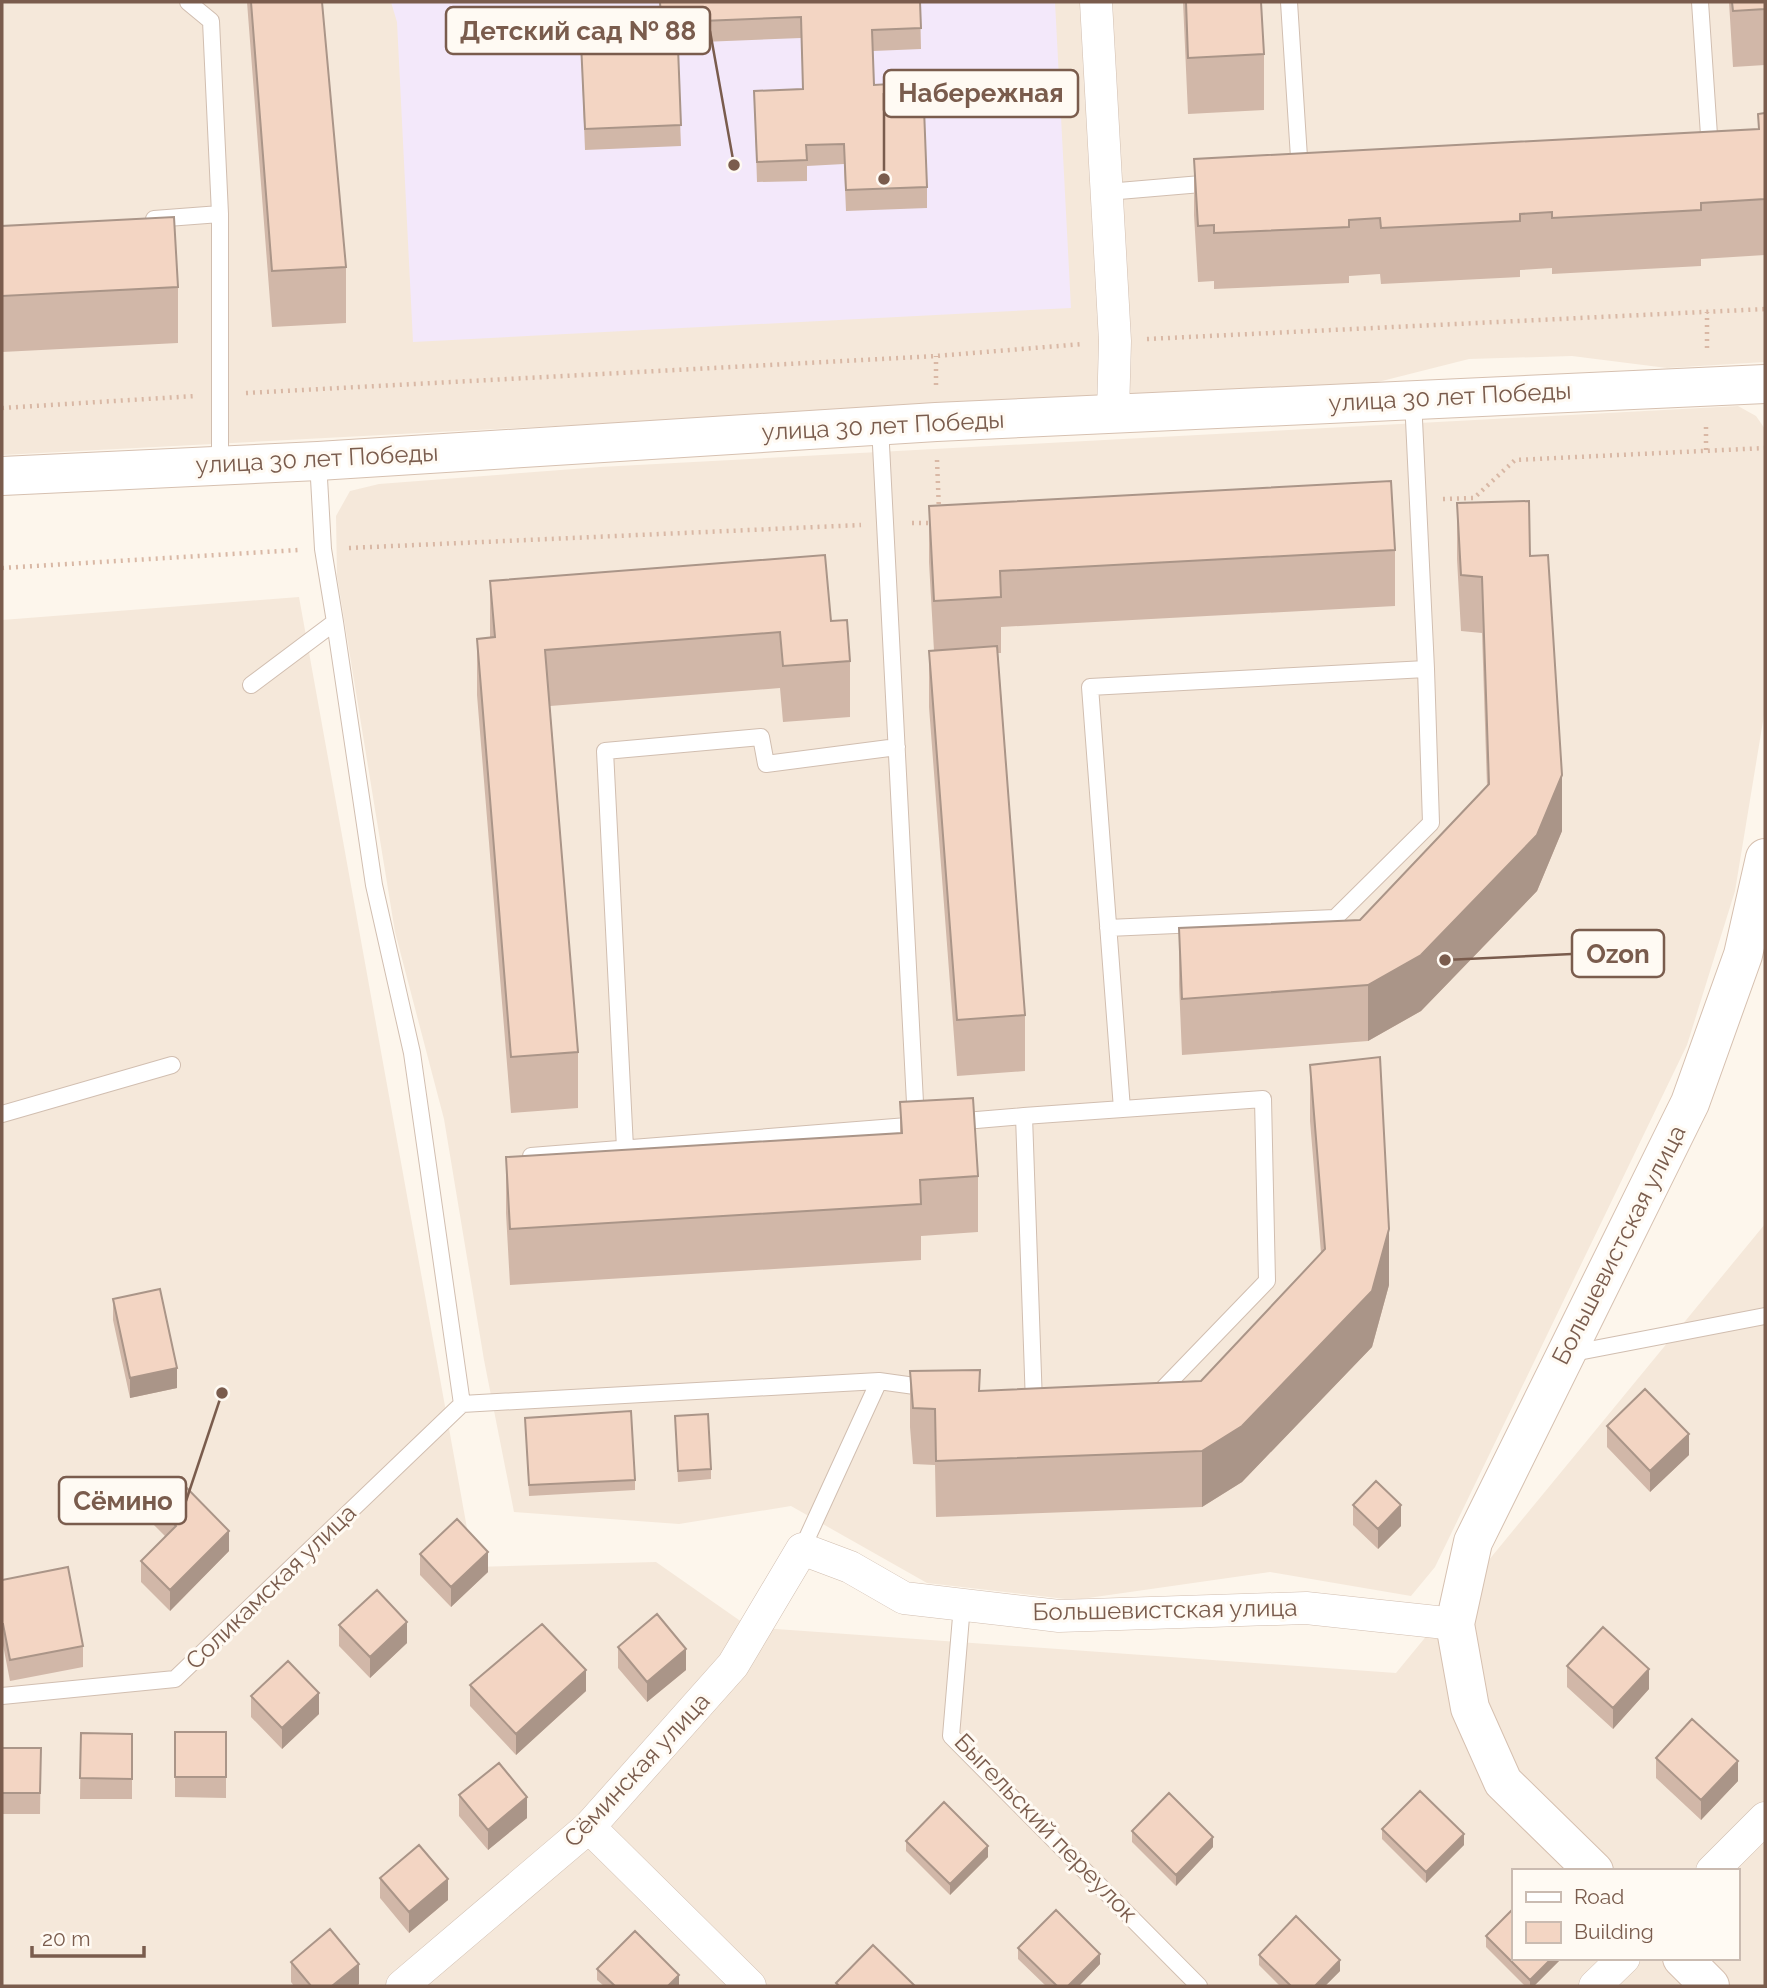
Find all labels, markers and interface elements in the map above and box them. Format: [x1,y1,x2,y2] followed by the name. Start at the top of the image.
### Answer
[446,7,710,54] callout: Детский сад № 88
[460,16,696,46] text: Детский сад № 88
[884,70,1078,117] callout: Набережная
[898,78,1064,108] text: Набережная
[1328,376,1572,417] street label: улица 30 лет Победы
[761,405,1005,446] street label: улица 30 лет Победы
[195,438,439,479] street label: улица 30 лет Победы
[1572,930,1664,977] callout: Ozon
[1586,939,1650,969] text: Ozon
[1546,1120,1692,1369] street label: Большевистская улица
[59,1477,186,1524] callout: Сёмино
[73,1486,173,1516] text: Сёмино
[179,1498,362,1675] street label: Соликамская улица
[1032,1593,1298,1626] street label: Большевистская улица
[558,1687,715,1853] street label: Сёминская улица
[949,1727,1144,1928] street label: Быгельский переулок
[1512,1869,1739,1960] legend
[1574,1884,1624,1909] text: Road
[32,1914,144,1958] scale bar
[1574,1919,1654,1944] text: Building
[42,1926,90,1951] text: 20 m

